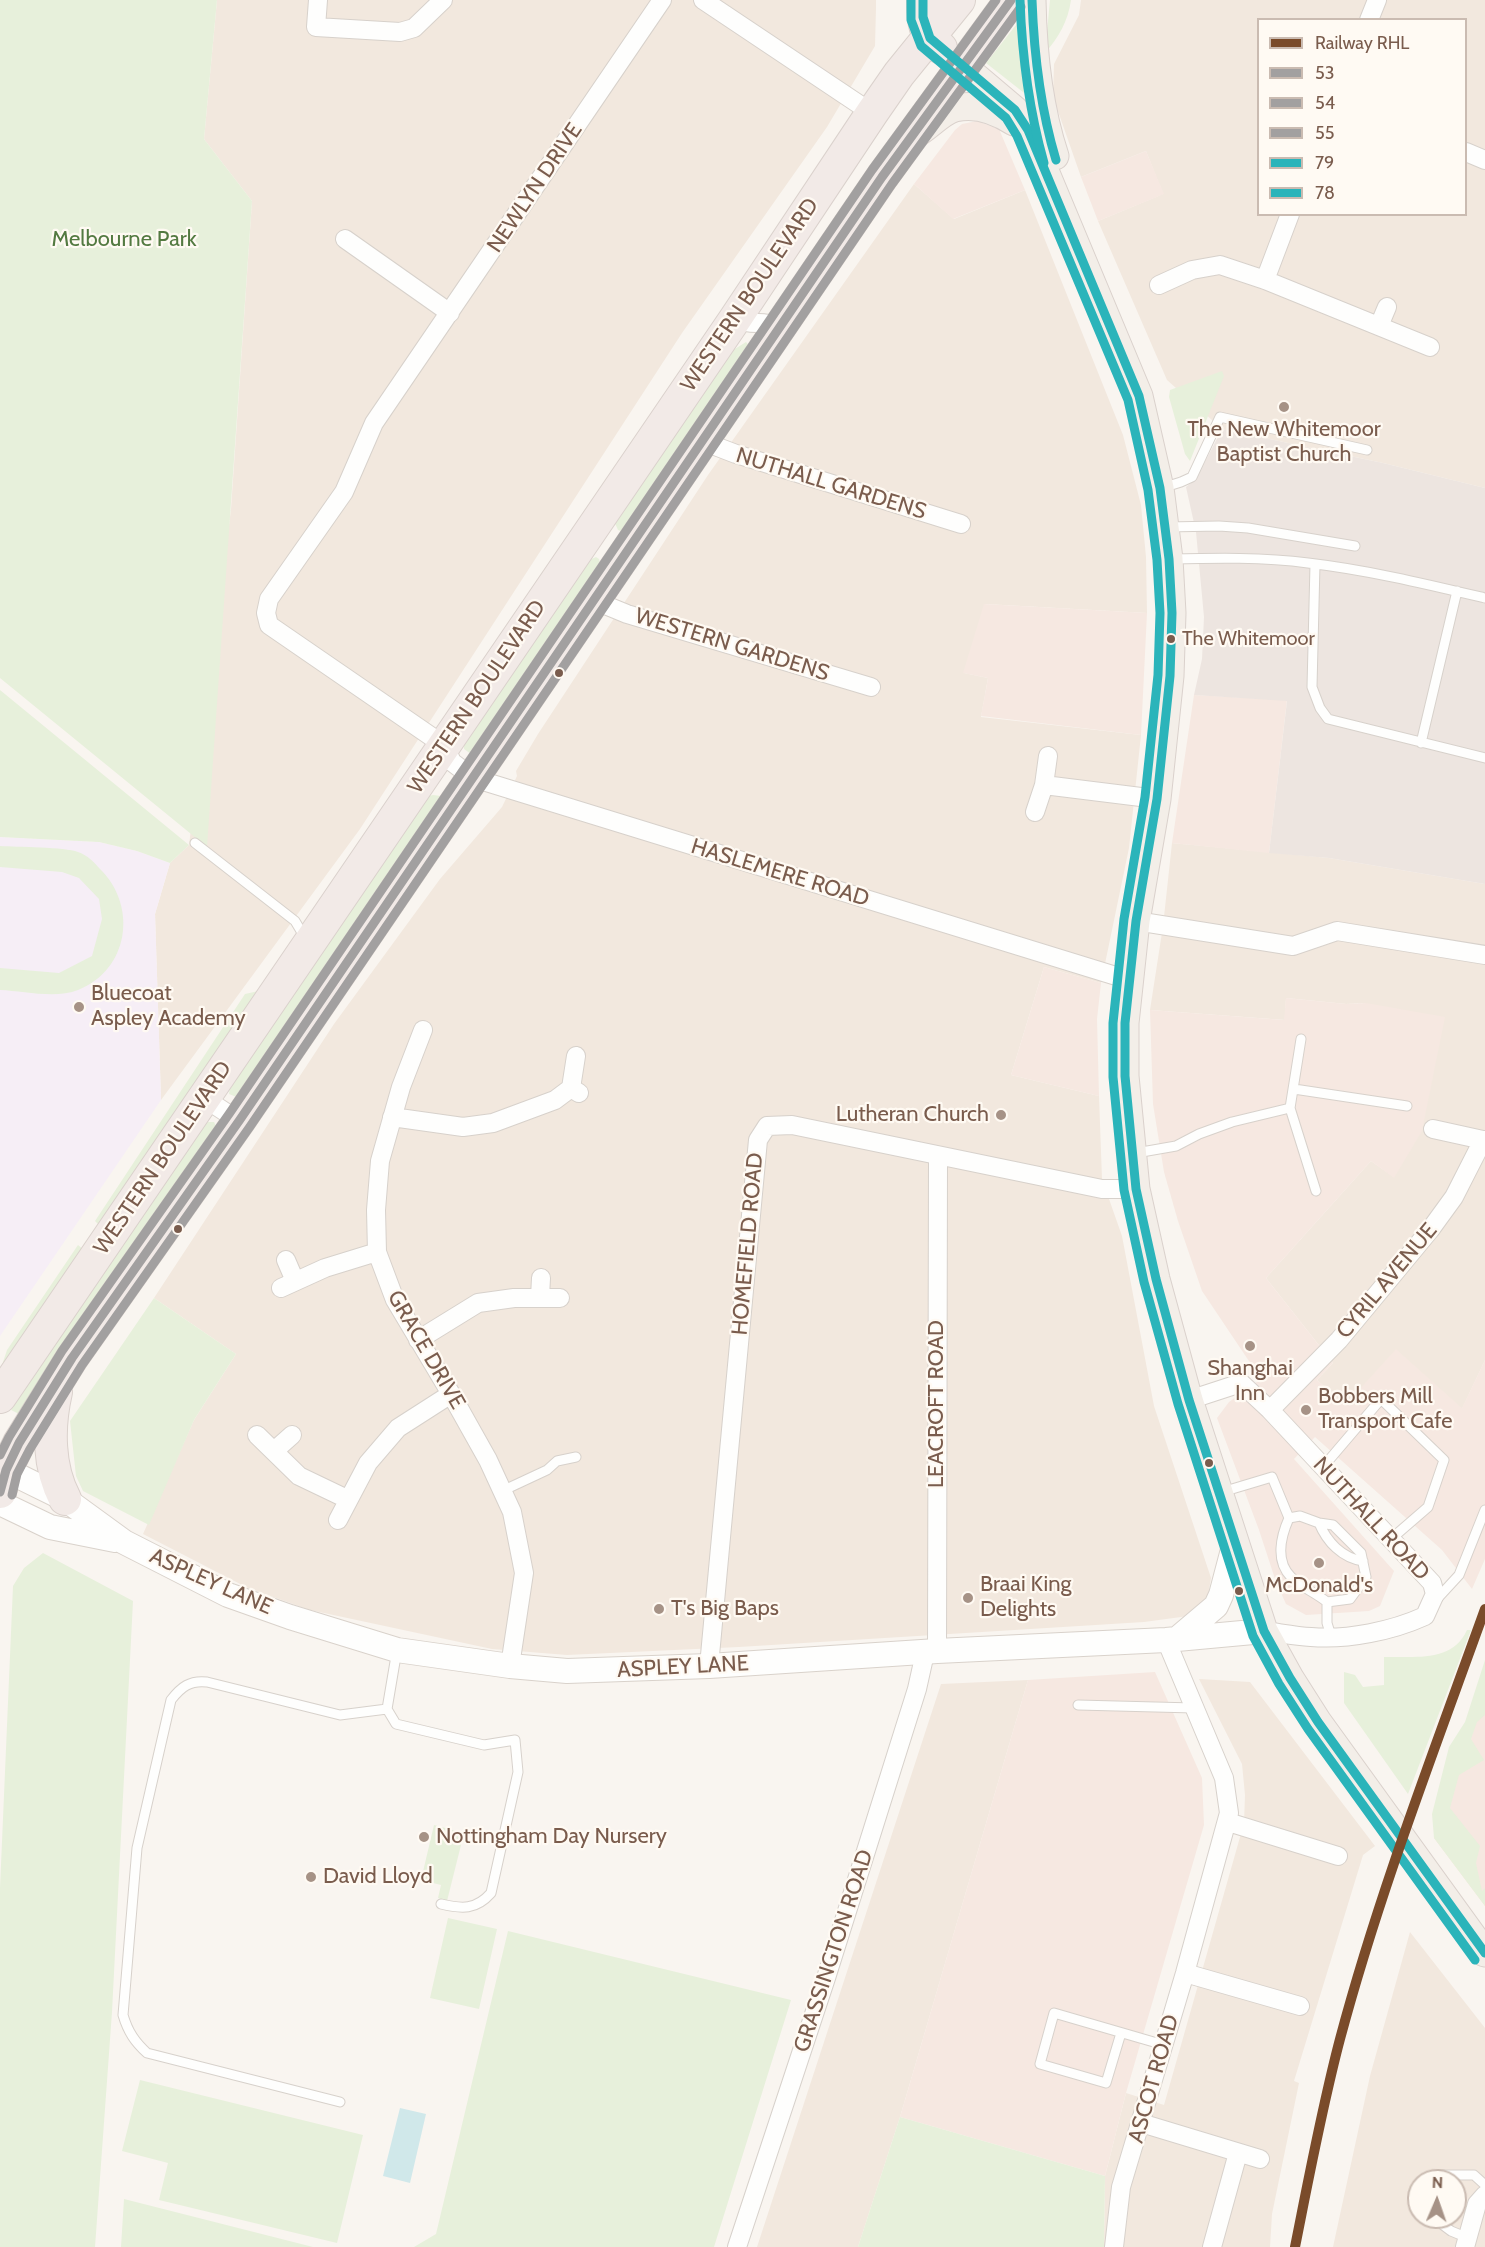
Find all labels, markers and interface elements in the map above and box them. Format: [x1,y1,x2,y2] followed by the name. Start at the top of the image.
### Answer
[1257,18,1467,216] legend
[1315,32,1409,54] text: Railway RHL
[1315,62,1334,84] text: 53
[1315,92,1335,114] text: 54
[482,118,588,258] street label: NEWLYN DRIVE
[1315,122,1334,144] text: 55
[1315,152,1334,174] text: 79
[1315,182,1335,204] text: 78
[675,193,825,397] street label: WESTERN BOULEVARD
[51,227,197,253] park label: Melbourne Park
[1277,400,1291,414] marker: The New Whitemoor Baptist Church
[1187,417,1381,469] place label: The New Whitemoor Baptist Church
[733,443,929,525] street label: NUTHALL GARDENS
[402,595,552,799] street label: WESTERN BOULEVARD
[632,603,832,687] street label: WESTERN GARDENS
[1182,627,1315,651] place label: The Whitemoor
[1165,633,1177,645] marker: The Whitemoor
[553,667,565,679] unlabelled marker
[688,833,872,913] street label: HASLEMERE ROAD
[91,981,246,1032] place label: Bluecoat Aspley Academy
[72,1000,86,1014] marker: Bluecoat Aspley Academy
[88,1056,238,1260] street label: WESTERN BOULEVARD
[836,1102,989,1128] place label: Lutheran Church
[994,1108,1008,1122] marker: Lutheran Church
[727,1152,769,1336] street label: HOMEFIELD ROAD
[1331,1218,1443,1344] street label: CYRIL AVENUE
[172,1223,184,1235] unlabelled marker
[381,1286,471,1414] street label: GRACE DRIVE
[924,1320,950,1488] street label: LEACROFT ROAD
[1243,1339,1257,1353] marker: Shanghai Inn
[1207,1356,1293,1408] place label: Shanghai Inn
[1318,1384,1453,1436] place label: Bobbers Mill Transport Cafe
[1299,1403,1313,1417] marker: Bobbers Mill Transport Cafe
[1307,1452,1435,1586] street label: NUTHALL ROAD
[1203,1457,1215,1469] unlabelled marker
[145,1543,277,1621] street label: ASPLEY LANE
[1312,1556,1326,1570] marker: McDonald's
[980,1572,1071,1624] place label: Braai King Delights
[1265,1573,1373,1599] place label: McDonald's
[1233,1585,1245,1597] unlabelled marker
[961,1591,975,1605] marker: Braai King Delights
[671,1596,779,1622] place label: T's Big Baps
[652,1602,666,1616] marker: T's Big Baps
[616,1650,750,1684] street label: ASPLEY LANE
[436,1824,667,1850] place label: Nottingham Day Nursery
[417,1830,431,1844] marker: Nottingham Day Nursery
[789,1847,879,2055] street label: GRASSINGTON ROAD
[323,1864,433,1890] place label: David Lloyd
[304,1870,318,1884] marker: David Lloyd
[1123,2012,1185,2146] street label: ASCOT ROAD
[1407,2169,1467,2229] north arrow
[1432,2173,1444,2192] text: N

